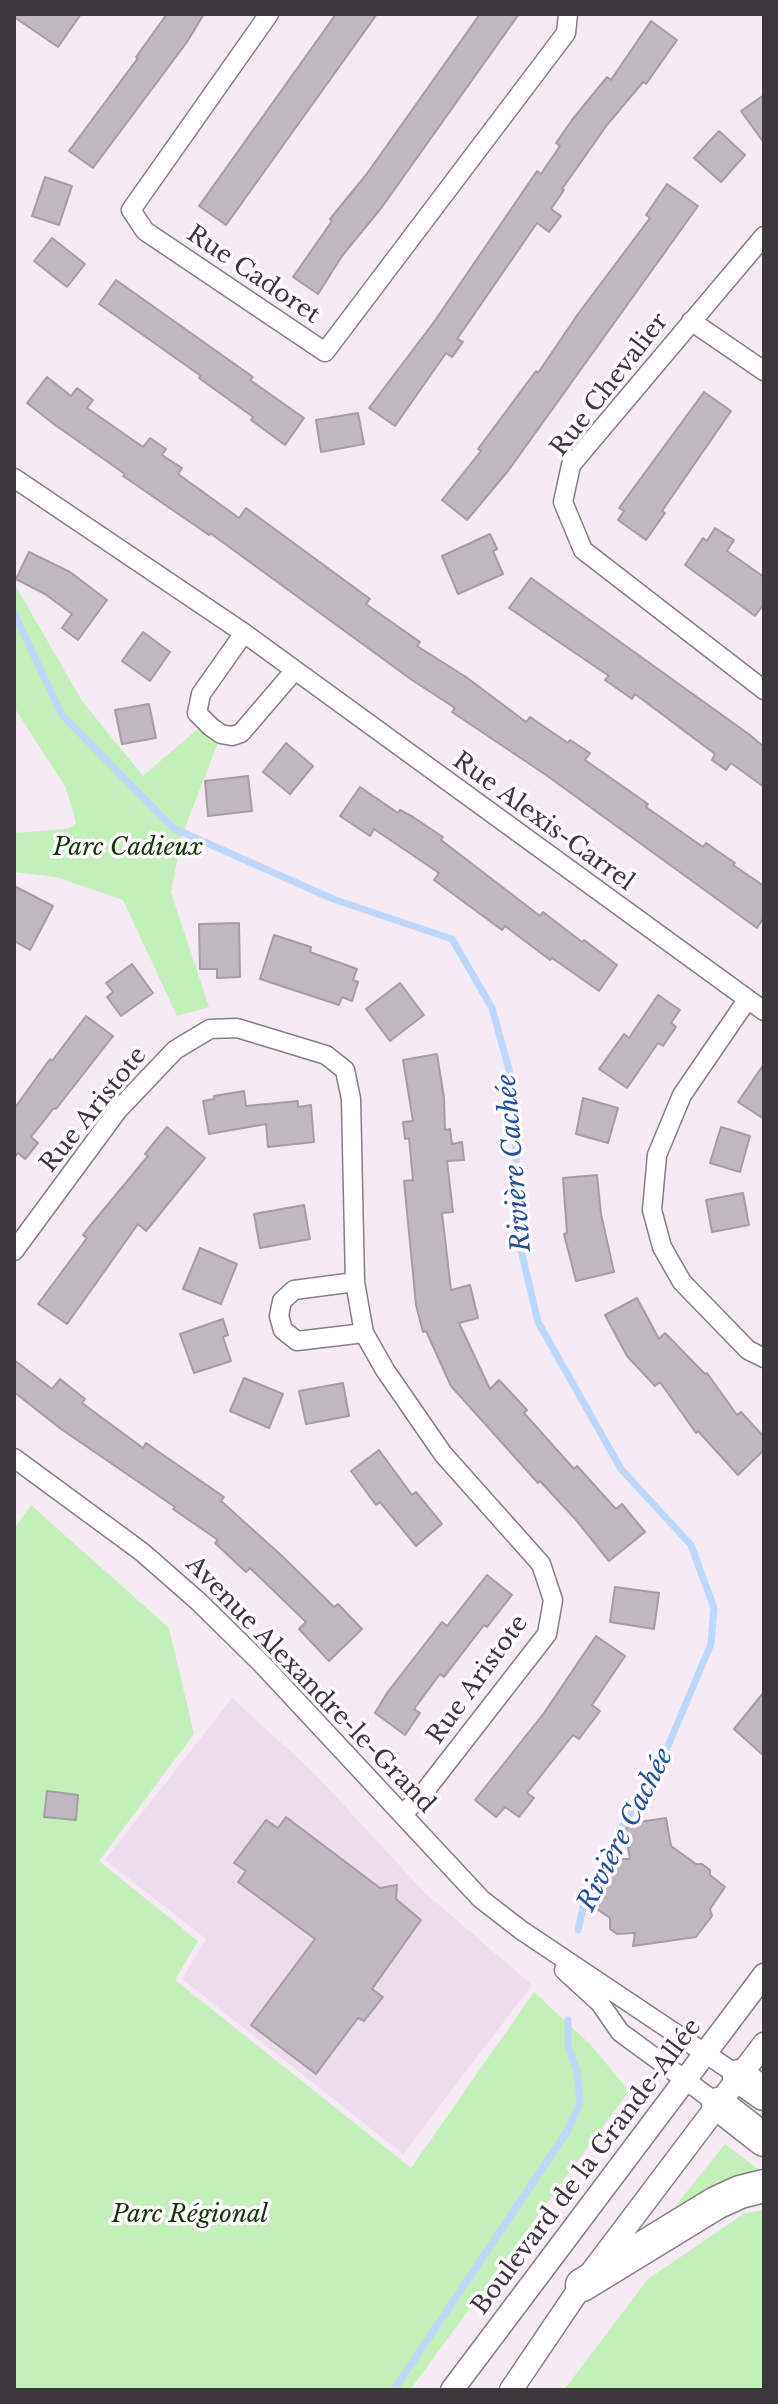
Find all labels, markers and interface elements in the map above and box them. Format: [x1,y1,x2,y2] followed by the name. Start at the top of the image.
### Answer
[181,220,325,330] street label: Rue Cadoret
[545,308,675,462] street label: Rue Chevalier
[447,747,639,897] street label: Rue Alexis-Carrel
[53,834,203,862] park label: Parc Cadieux
[35,1042,153,1178] street label: Rue Aristote
[492,1073,538,1253] water label: Rivière Cachée
[179,1551,441,1819] street label: Avenue Alexandre-le-Grand
[422,1610,534,1750] street label: Rue Aristote
[572,1743,680,1917] water label: Rivière Cachée
[466,2014,708,2320] street label: Boulevard de la Grande-Allée
[112,2201,268,2229] park label: Parc Régional

